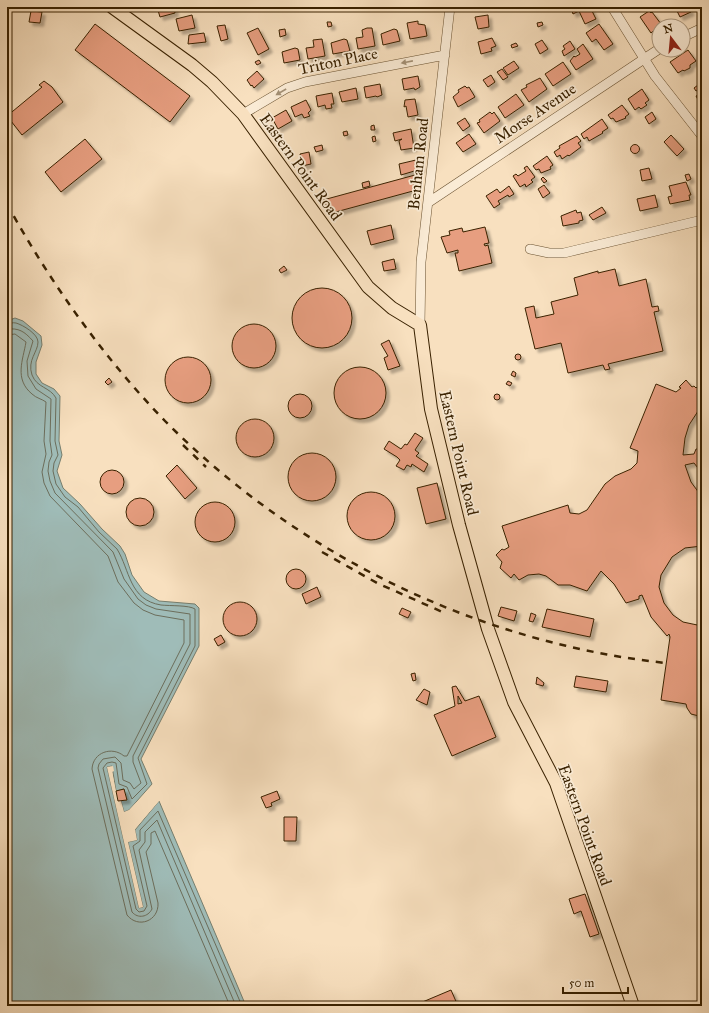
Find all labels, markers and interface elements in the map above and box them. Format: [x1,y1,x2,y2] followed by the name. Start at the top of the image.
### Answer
[651,18,691,58] north arrow
[662,21,675,36] text: N
[297,43,380,79] street label: Triton Place
[400,59,413,65] one-way arrow
[491,79,580,147] street label: Morse Avenue
[275,89,287,96] one-way arrow
[256,110,346,224] street label: Eastern Point Road
[404,117,432,211] street label: Benham Road
[435,389,483,517] street label: Eastern Point Road
[554,762,616,888] street label: Eastern Point Road
[563,969,628,995] scale bar
[569,976,594,990] text: 50 m

